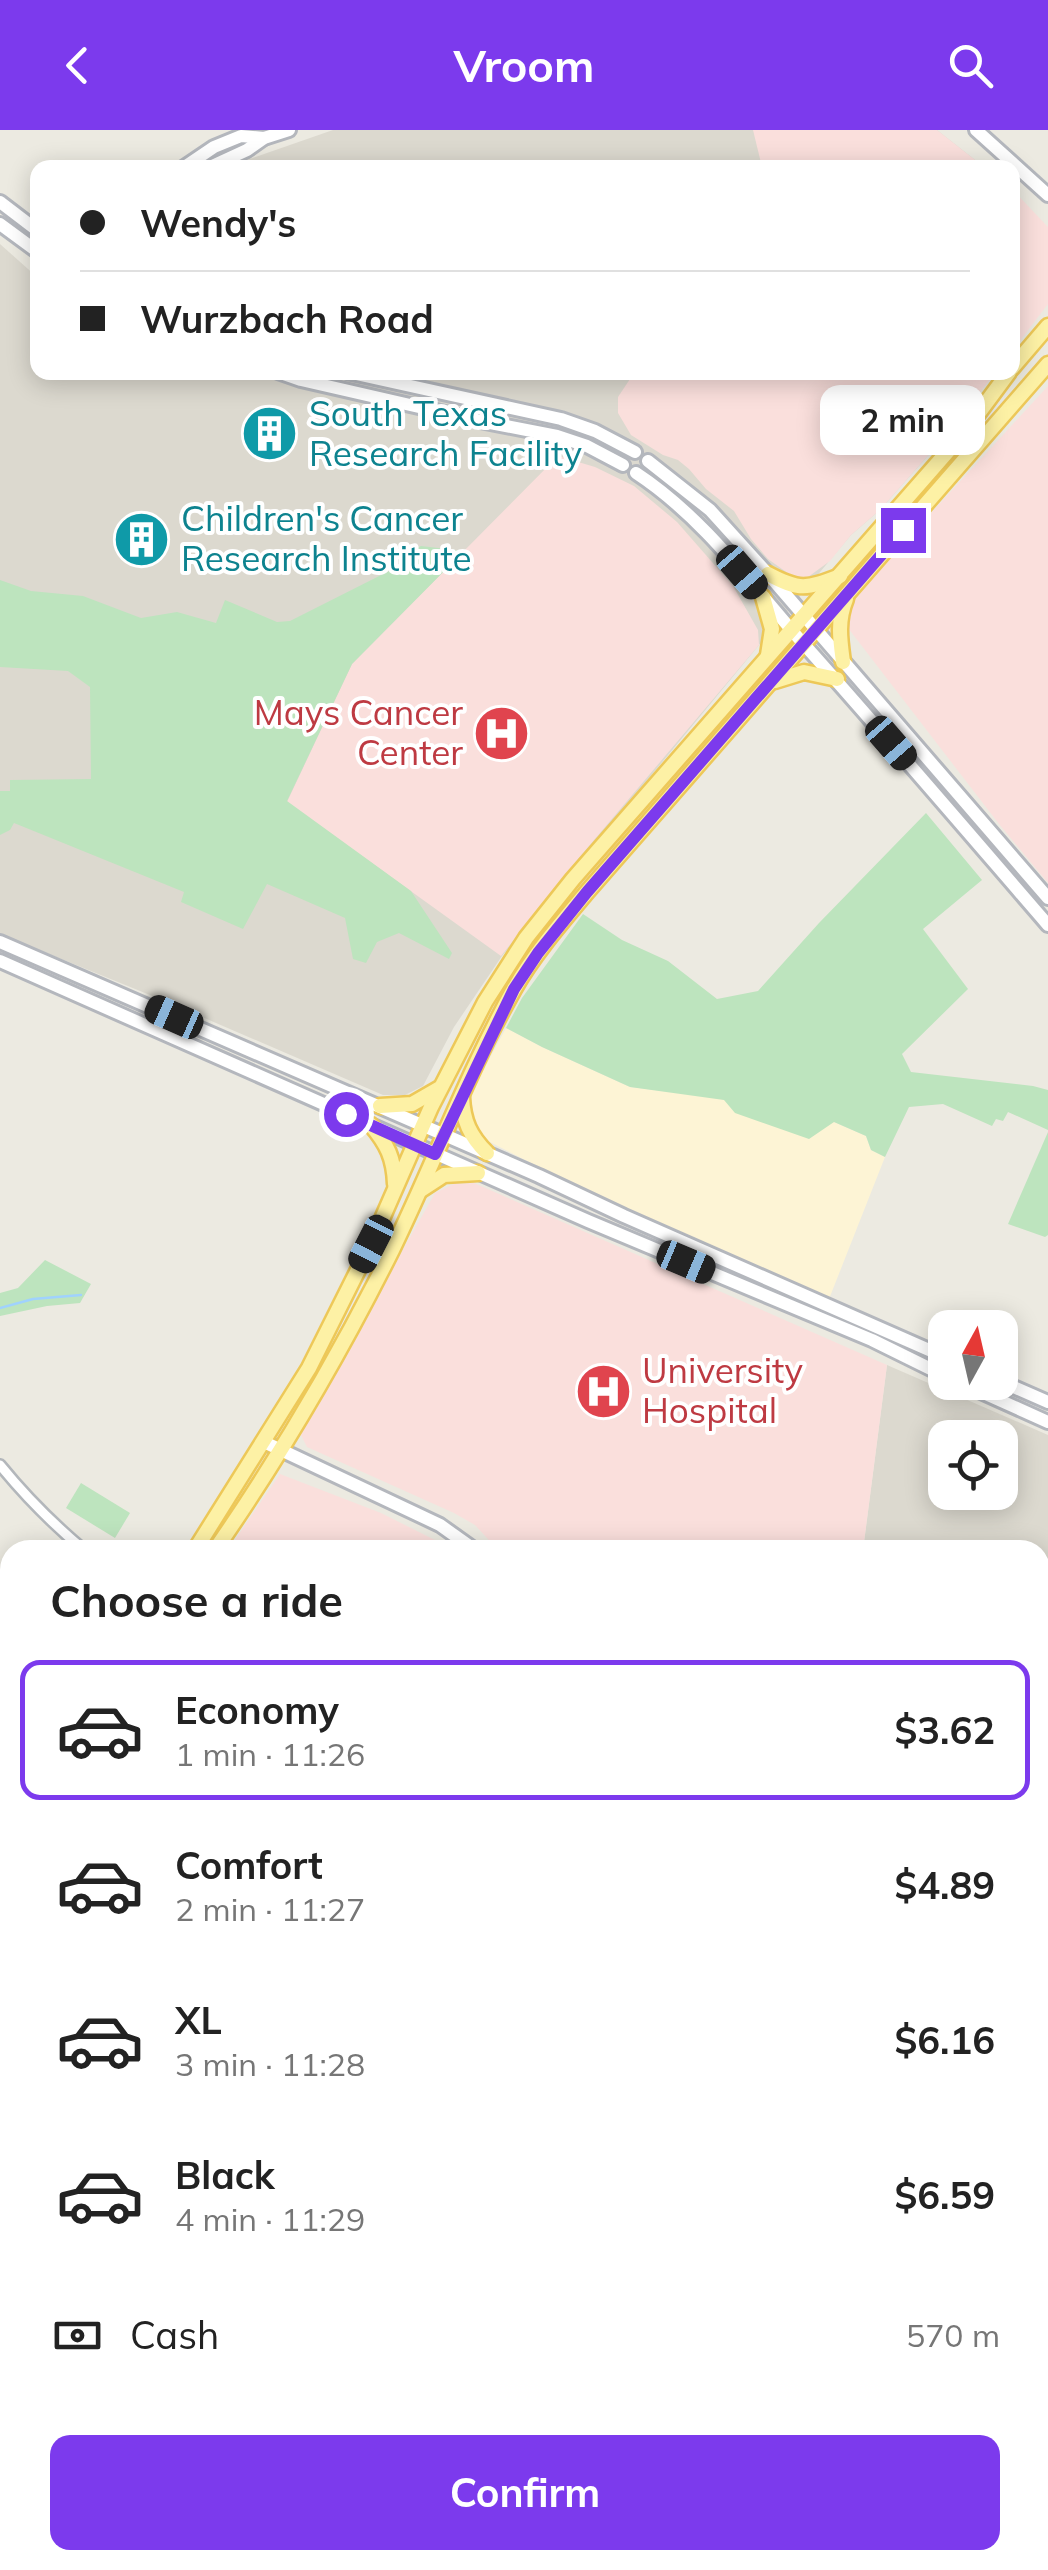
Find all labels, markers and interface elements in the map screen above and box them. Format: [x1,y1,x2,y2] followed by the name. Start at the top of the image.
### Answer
[454,37,594,93] text: Vroom
[50,38,105,93] icon: back
[943,38,998,93] icon: search
[140,199,296,247] text: Wendy's
[140,295,434,343] text: Wurzbach Road
[820,385,986,455] callout: 2 min
[309,391,582,475] place label: South Texas Research Facility
[860,400,945,440] text: 2 min
[240,404,300,464] building icon: South Texas Research Facility
[181,496,472,580] place label: Children's Cancer Research Institute
[881,508,926,553] route end
[112,509,172,569] building icon: Children's Cancer Research Institute
[711,540,773,604] car
[254,690,463,774] place label: Mays Cancer Center
[472,703,532,763] hospital icon: Mays Cancer Center
[860,711,922,775] car
[140,991,208,1043] car
[324,1092,369,1137] route start
[344,1210,398,1278] car
[653,1236,719,1288] car
[928,1310,1018,1400] north arrow
[928,1310,1018,1510] map controls
[642,1348,803,1432] place label: University Hospital
[573,1361,633,1421] hospital icon: University Hospital
[928,1420,1018,1510] button: locate
[50,1572,343,1628] text: Choose a ride
[55,1685,145,1775] icon: car
[175,1686,339,1734] text: Economy
[894,1706,995,1754] text: $3.62
[175,1734,365,1774] text: 1 min · 11:26
[55,1840,145,1930] icon: car
[175,1841,323,1889] text: Comfort
[894,1861,995,1909] text: $4.89
[175,1889,365,1929] text: 2 min · 11:27
[55,1995,145,2085] icon: car
[175,1996,222,2044] text: XL
[894,2016,995,2064] text: $6.16
[175,2044,365,2084] text: 3 min · 11:28
[55,2150,145,2240] icon: car
[175,2151,275,2199] text: Black
[894,2171,995,2219] text: $6.59
[175,2199,365,2239] text: 4 min · 11:29
[50,2308,105,2363] icon: cash
[130,2311,219,2359] text: Cash
[906,2315,1000,2355] text: 570 m
[50,2435,1000,2550] button: Confirm

